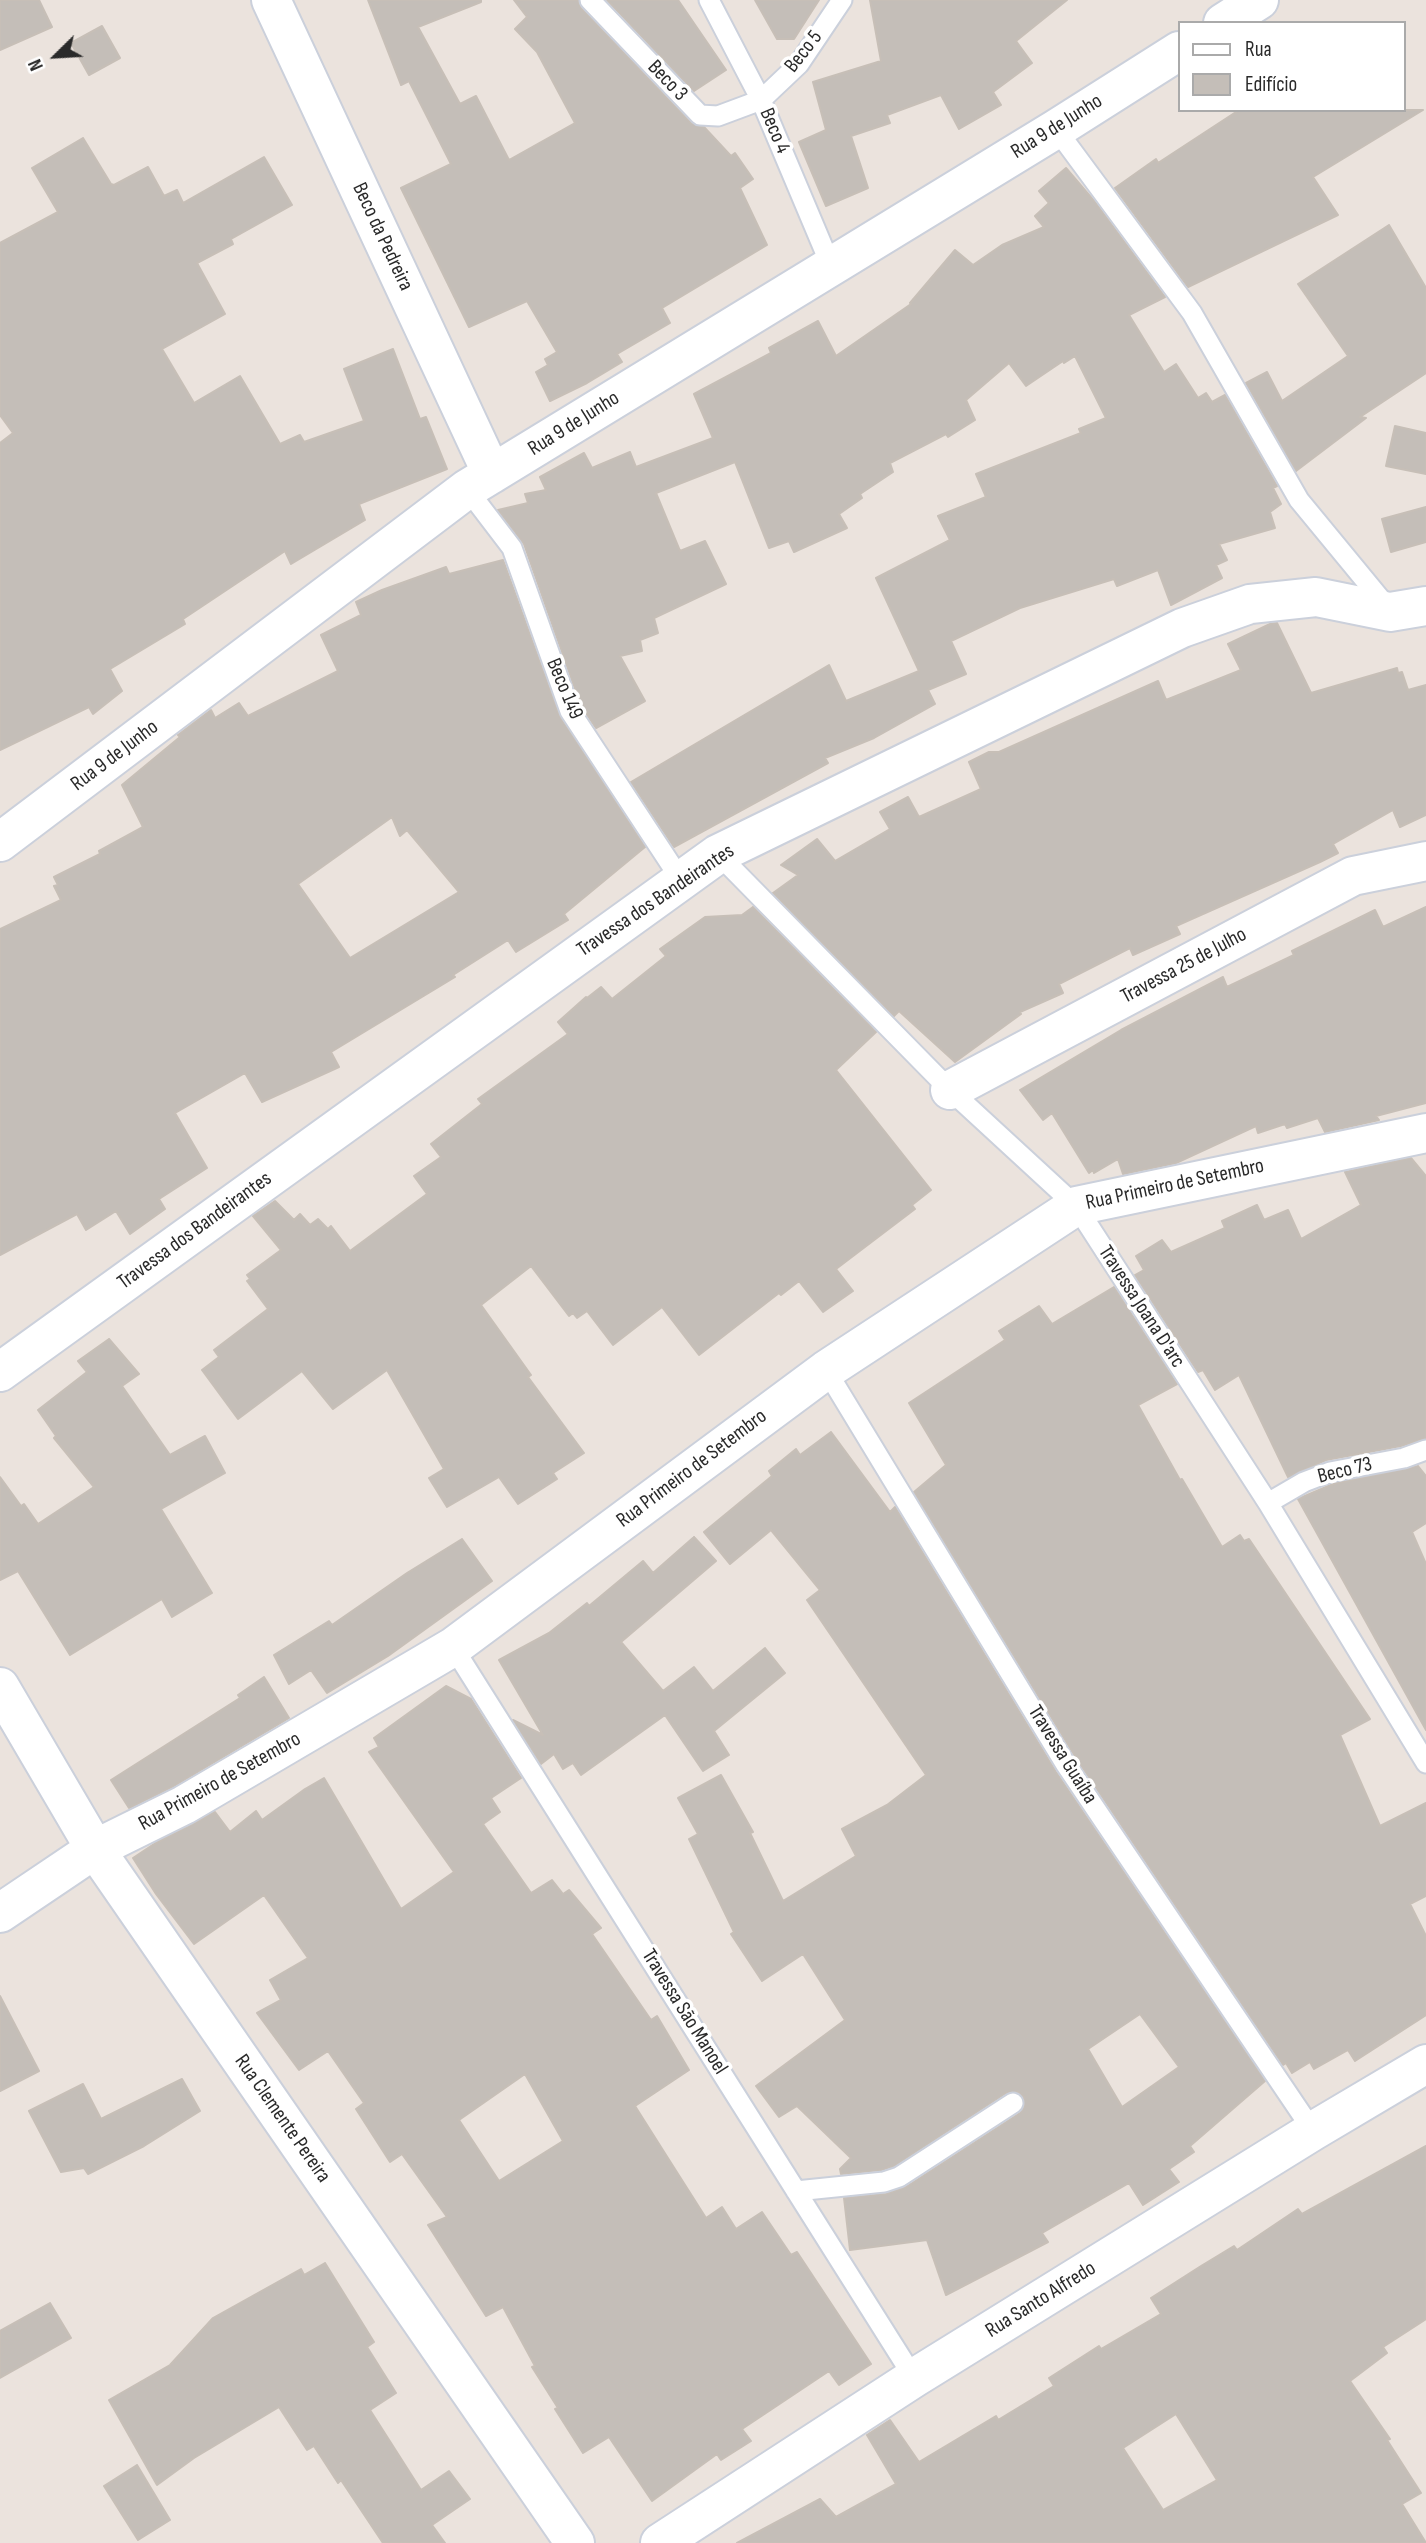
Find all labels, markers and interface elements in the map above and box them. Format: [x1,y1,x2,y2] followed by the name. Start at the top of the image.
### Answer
[21,21,91,91] north arrow
[1178,21,1405,112] legend
[780,26,828,78] street label: Beco 5
[1245,37,1272,62] text: Rua
[24,55,49,74] text: N
[642,55,692,107] street label: Beco 3
[1245,72,1297,97] text: Edifício
[1007,89,1107,165] street label: Rua 9 de Junho
[753,104,795,158] street label: Beco 4
[346,179,418,295] street label: Beco da Pedreira
[524,386,624,462] street label: Rua 9 de Junho
[540,655,588,723] street label: Beco 149
[66,715,164,797] street label: Rua 9 de Junho
[573,839,739,963] street label: Travessa dos Bandeirantes
[1117,922,1251,1010] street label: Travessa 25 de Julho
[1084,1154,1266,1216] street label: Rua Primeiro de Setembro
[113,1167,277,1295] street label: Travessa dos Bandeirantes
[1092,1241,1190,1373] street label: Travessa Joana D'arc
[612,1404,772,1534] street label: Rua Primeiro de Setembro
[1315,1452,1375,1490] street label: Beco 73
[1022,1701,1102,1809] street label: Travessa Guaíba
[135,1727,305,1837] street label: Rua Primeiro de Setembro
[635,1945,733,2079] street label: Travessa São Manoel
[228,2050,336,2188] street label: Rua Clemente Pereira
[981,2256,1101,2344] street label: Rua Santo Alfredo

